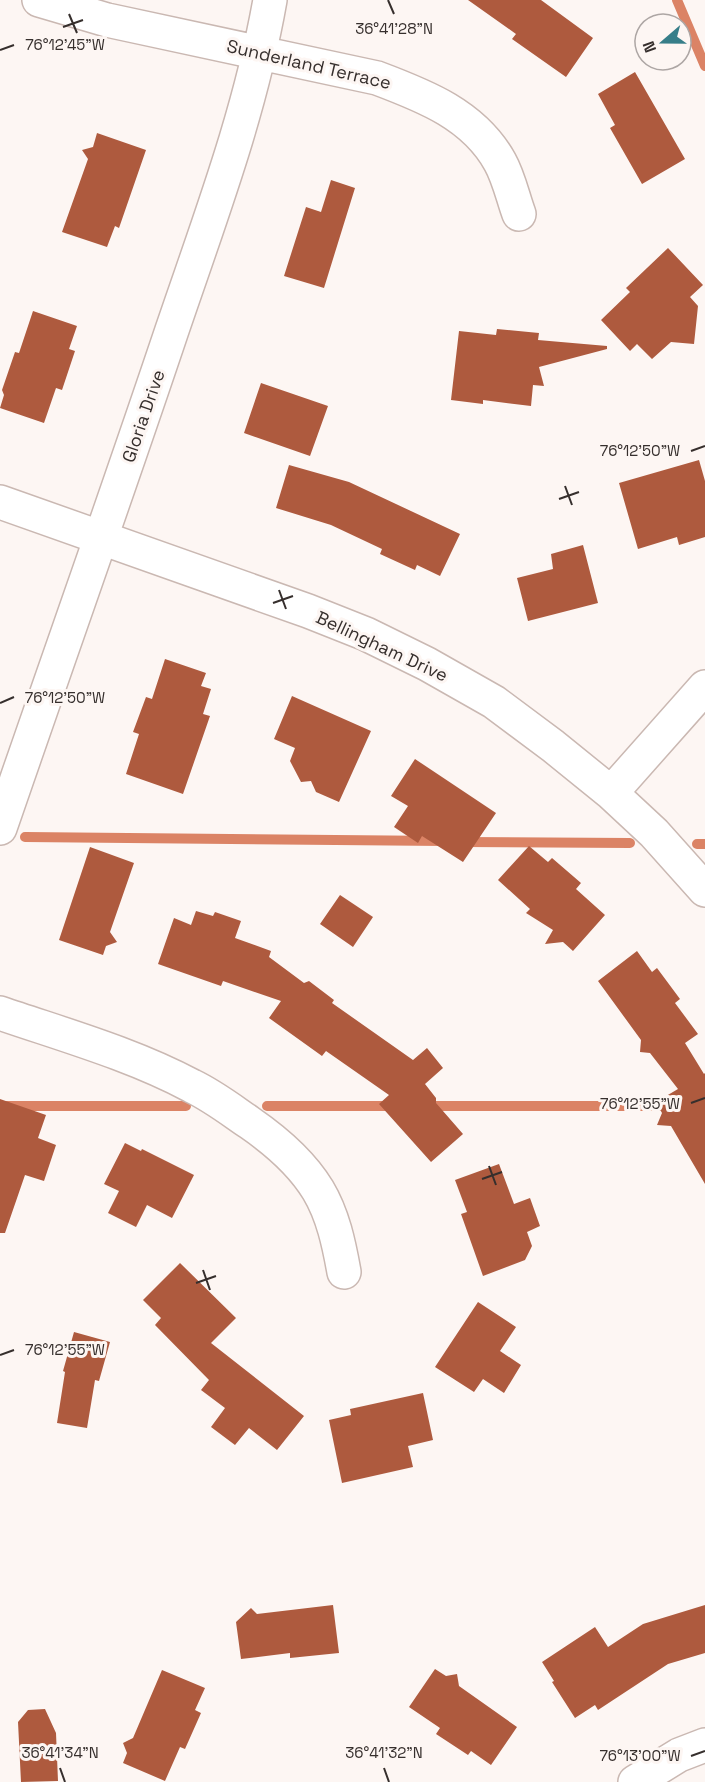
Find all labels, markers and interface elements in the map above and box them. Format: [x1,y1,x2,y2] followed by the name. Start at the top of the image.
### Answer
[633,12,693,72] north arrow
[355,19,433,38] text: 36°41'28"N
[225,34,393,94] street label: Sunderland Terrace
[25,35,105,54] text: 76°12'45"W
[638,38,661,56] text: N
[116,367,170,465] street label: Gloria Drive
[600,441,680,460] text: 76°12'50"W
[312,605,452,687] street label: Bellingham Drive
[25,688,105,707] text: 76°12'50"W
[600,1094,680,1113] text: 76°12'55"W
[25,1340,105,1359] text: 76°12'55"W
[21,1743,99,1762] text: 36°41'34"N
[345,1743,423,1762] text: 36°41'32"N
[599,1746,681,1765] text: 76°13'00"W

